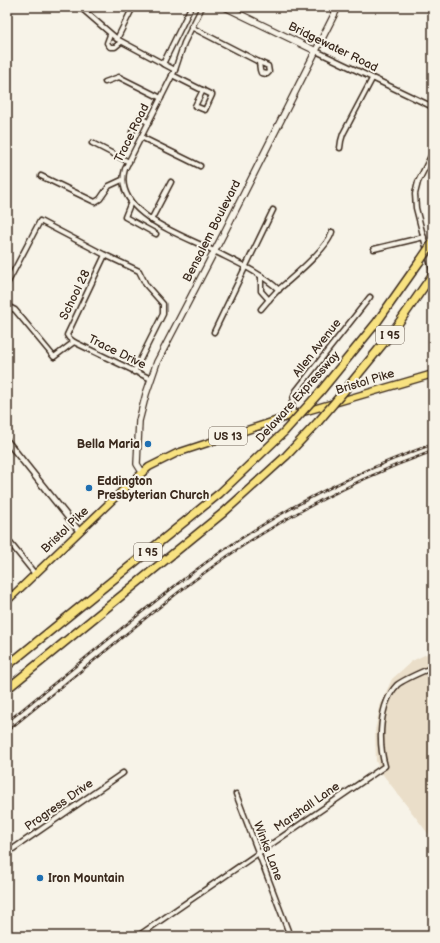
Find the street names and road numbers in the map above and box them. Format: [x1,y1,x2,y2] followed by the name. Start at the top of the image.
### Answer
[286,19,380,75] street label: Bridgewater Road
[111,101,153,165] street label: Trace Road
[180,177,244,284] street label: Bensalem Boulevard
[56,267,94,323] street label: School 28
[290,316,344,380] street label: Allen Avenue
[376,326,404,344] road number: I 95
[86,332,148,372] street label: Trace Drive
[253,348,343,446] street label: Delaware Expressway
[334,366,396,398] street label: Bristol Pike
[209,427,247,445] road number: US 13
[38,504,92,556] street label: Bristol Pike
[134,543,162,561] road number: I 95
[22,776,96,834] street label: Progress Drive
[271,779,343,835] street label: Marshall Lane
[250,819,286,883] street label: Winks Lane

